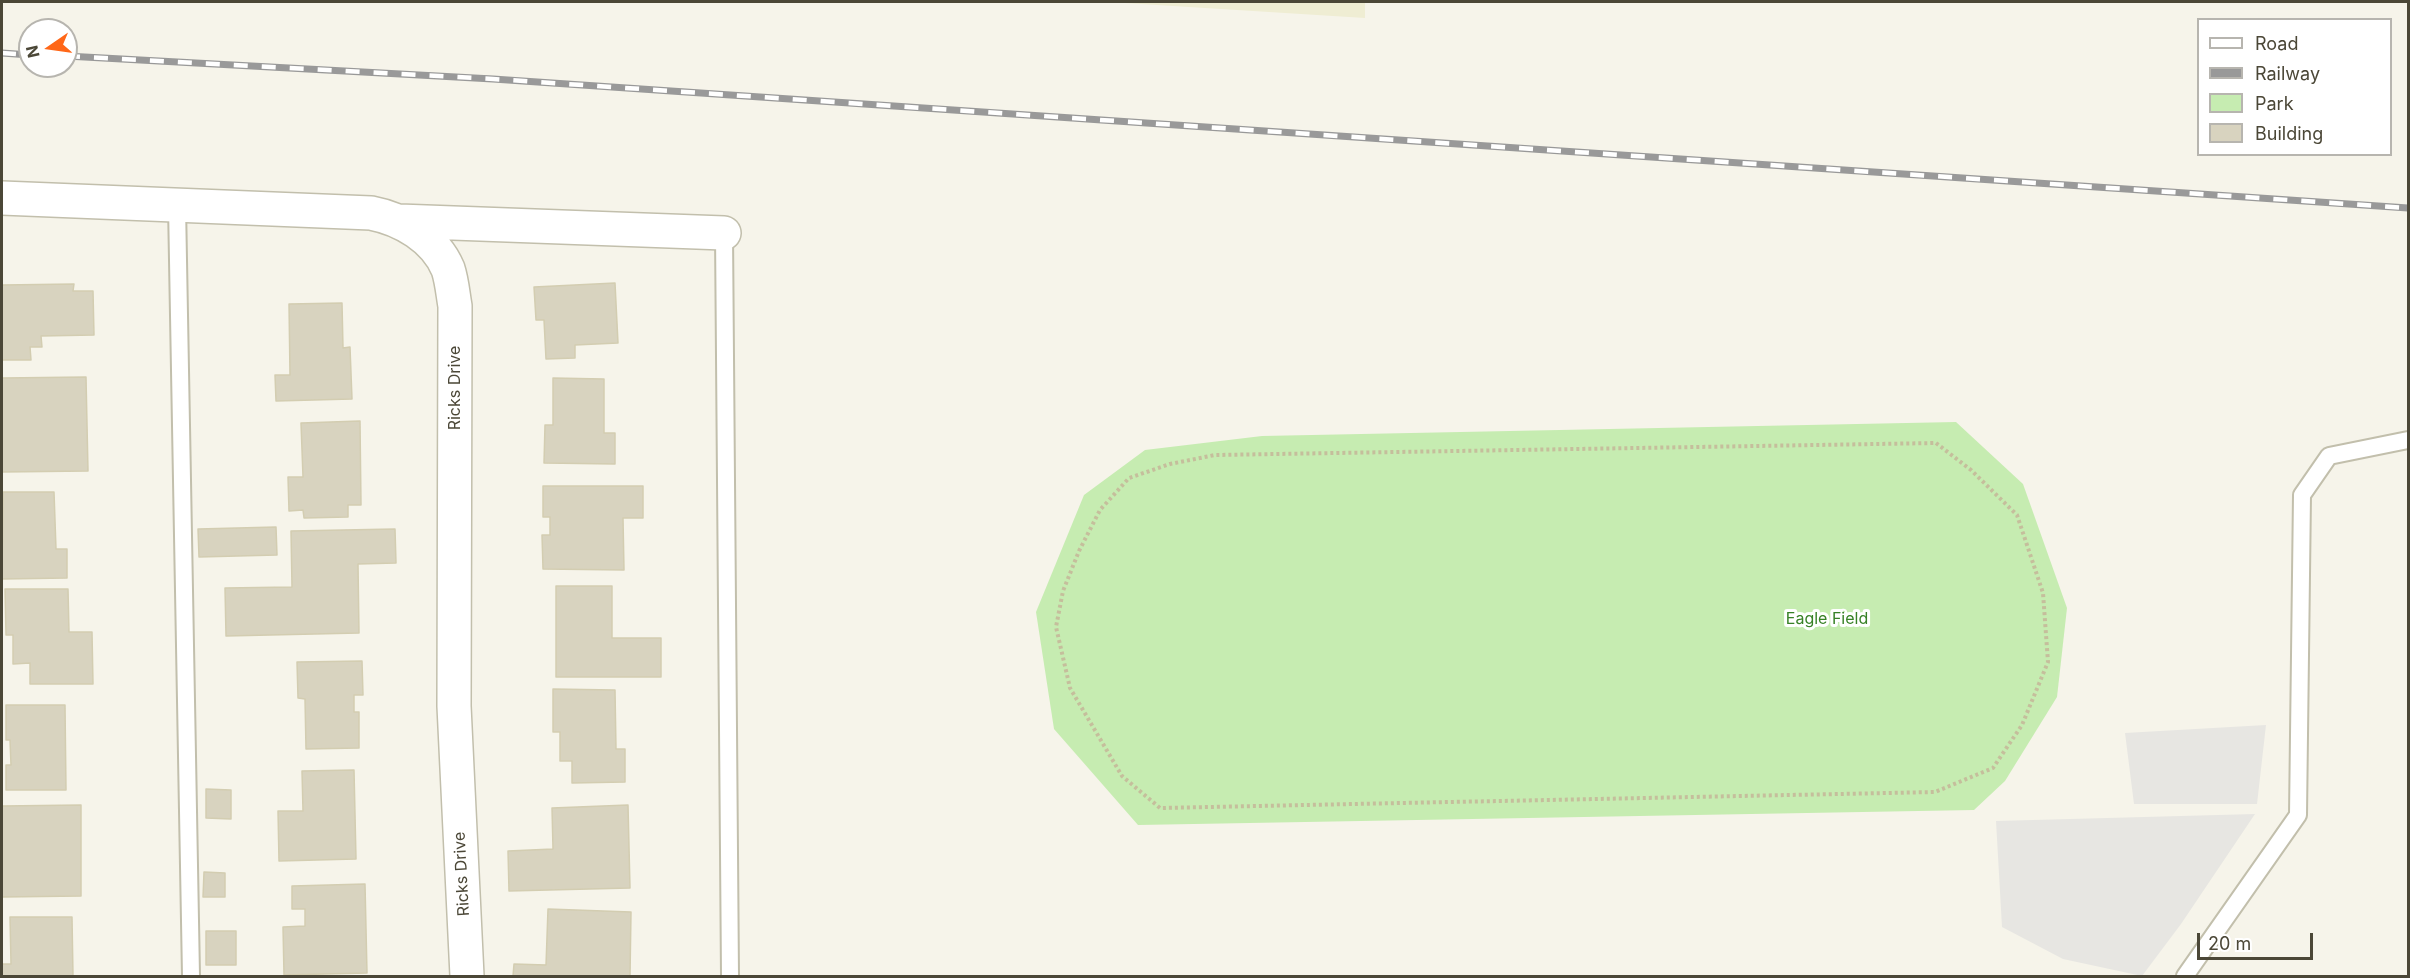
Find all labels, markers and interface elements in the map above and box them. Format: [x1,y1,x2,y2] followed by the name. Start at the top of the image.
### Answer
[18,18,78,78] north arrow
[2197,18,2392,156] legend
[2255,33,2298,54] text: Road
[21,43,44,60] text: N
[2255,63,2320,84] text: Railway
[2255,93,2294,114] text: Park
[2255,123,2323,144] text: Building
[445,346,465,430] street label: Ricks Drive
[1786,609,1868,629] park label: Eagle Field
[450,831,474,917] street label: Ricks Drive
[2200,921,2316,959] scale bar
[2208,933,2251,954] text: 20 m

